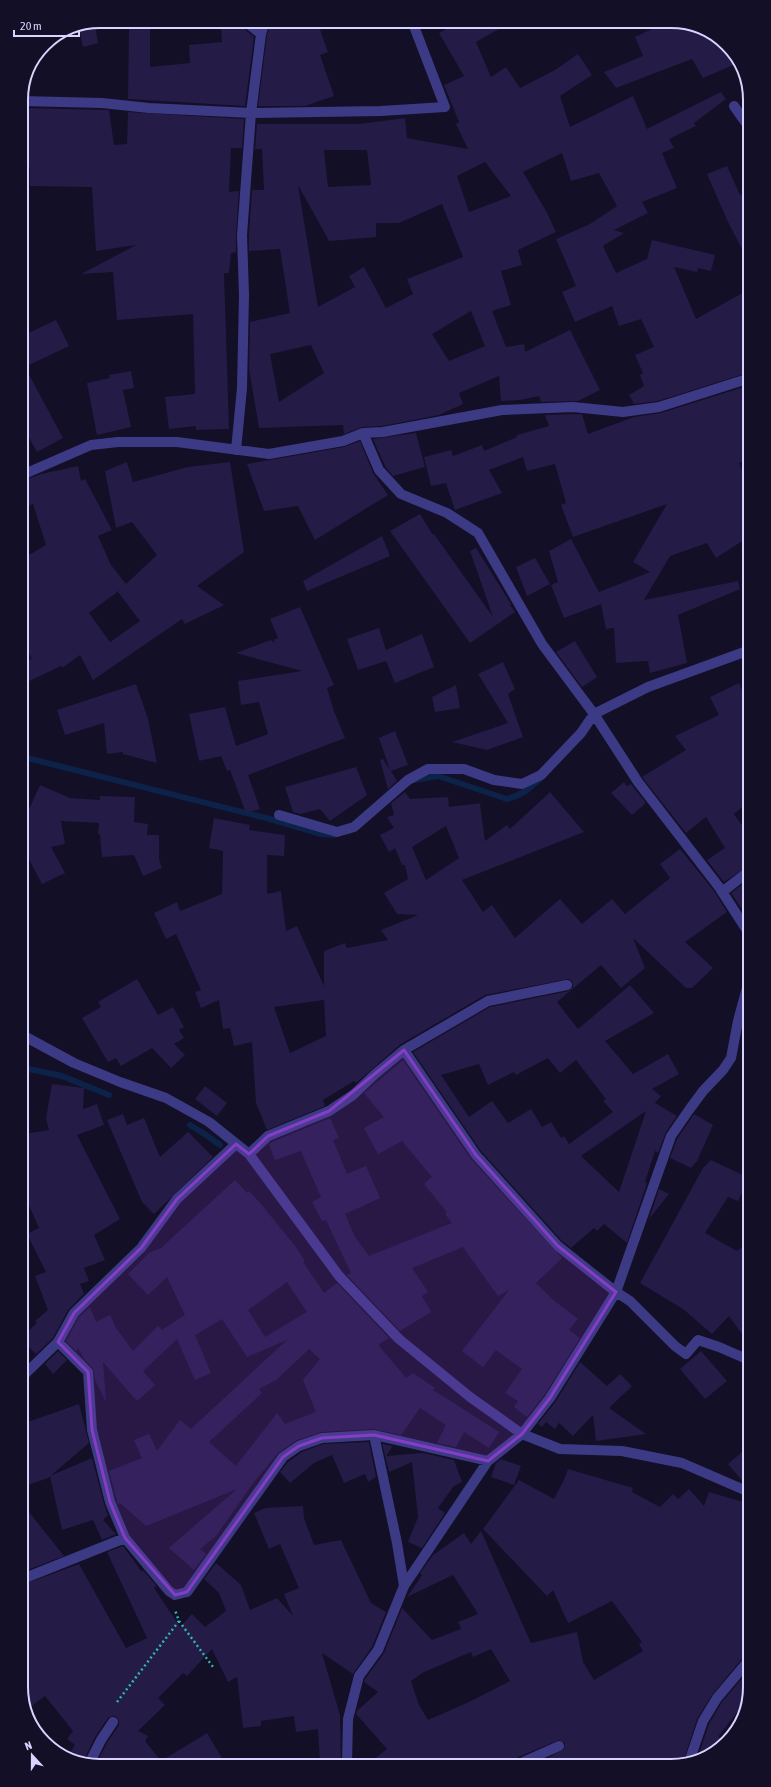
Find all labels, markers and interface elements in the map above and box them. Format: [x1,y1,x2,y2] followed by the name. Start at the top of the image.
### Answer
[14,12,79,38] scale bar
[20,19,42,33] text: 20 m
[12,1735,52,1775] north arrow
[23,1739,34,1752] text: N

